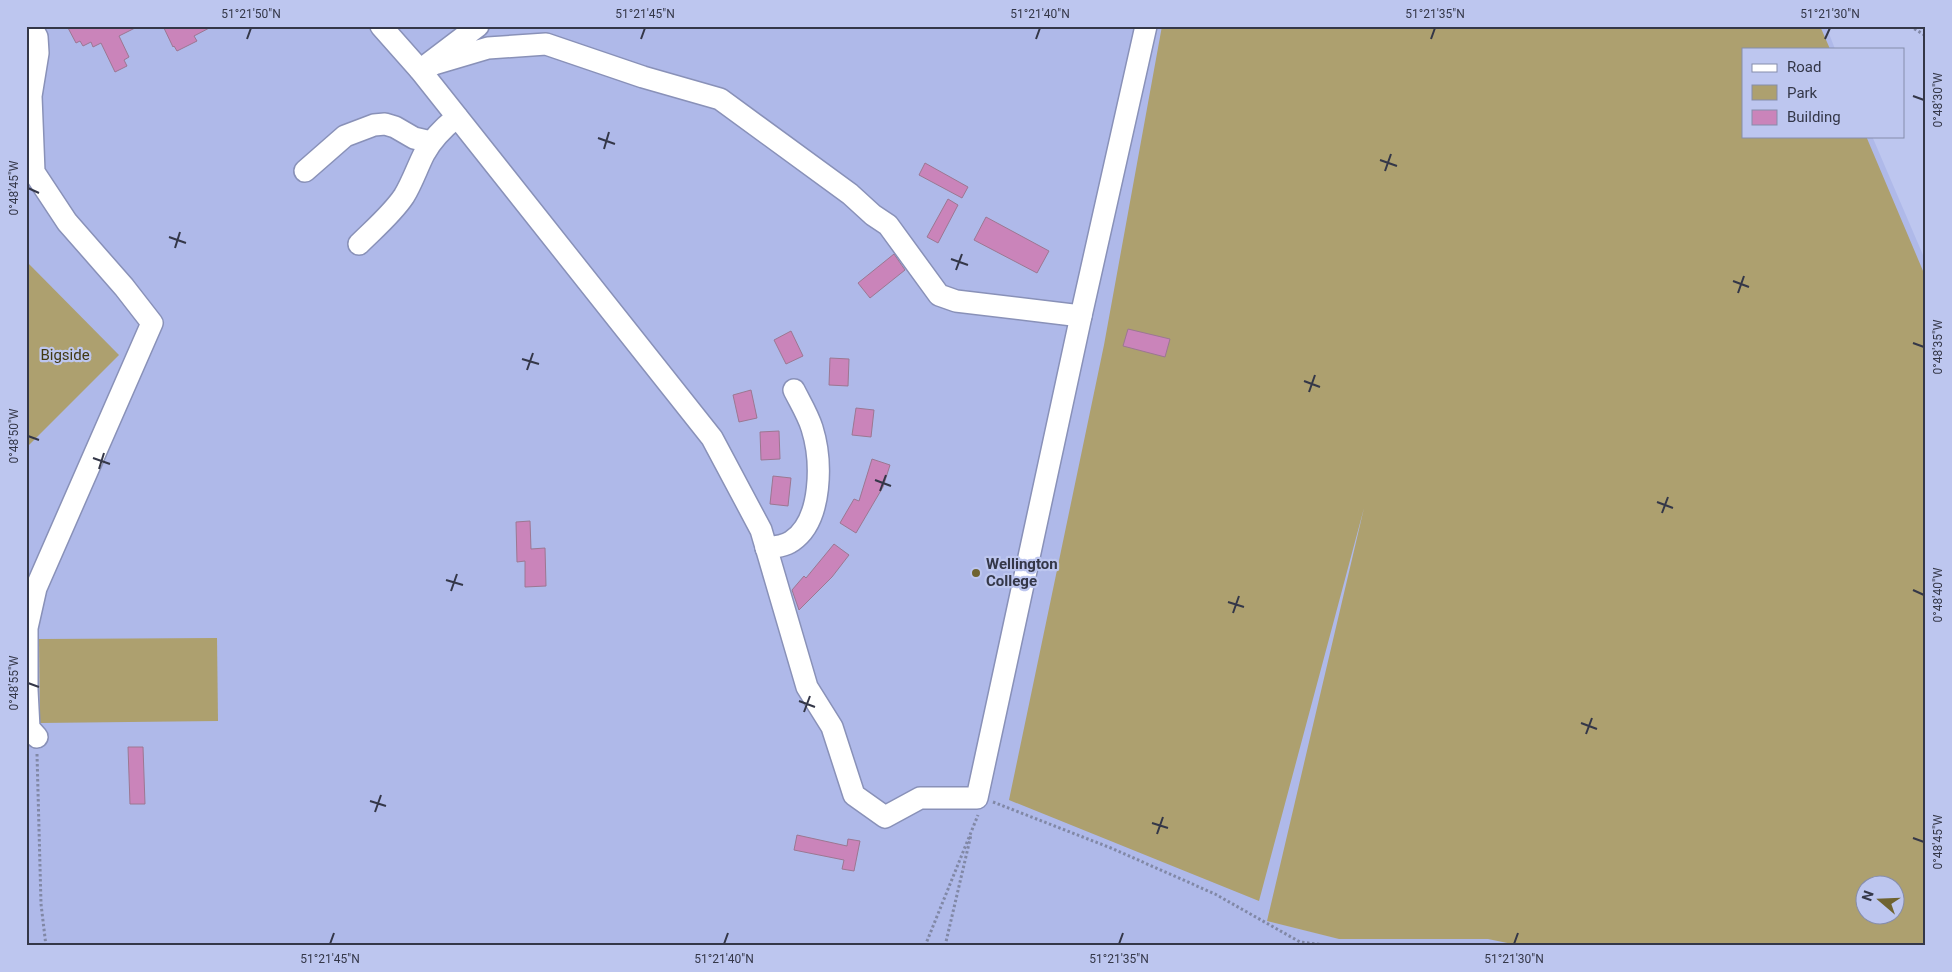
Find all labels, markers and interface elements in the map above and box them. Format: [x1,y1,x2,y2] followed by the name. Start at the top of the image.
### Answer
[221,7,281,21] text: 51°21'50"N
[615,7,675,21] text: 51°21'45"N
[1010,7,1070,21] text: 51°21'40"N
[1405,7,1465,21] text: 51°21'35"N
[1800,7,1860,21] text: 51°21'30"N
[1742,48,1904,138] legend
[1787,58,1821,76] text: Road
[1931,72,1945,127] text: 0°48'30"W
[1787,84,1818,102] text: Park
[1787,108,1841,126] text: Building
[7,160,21,215] text: 0°48'45"W
[1931,319,1945,374] text: 0°48'35"W
[40,346,90,364] park label: Bigside
[7,408,21,463] text: 0°48'50"W
[986,555,1058,590] place label: Wellington College
[970,567,982,579] marker: Wellington College
[1931,567,1945,622] text: 0°48'40"W
[7,655,21,710] text: 0°48'55"W
[1931,814,1945,869] text: 0°48'45"W
[1854,874,1904,924] north arrow
[1859,888,1877,903] text: N
[300,952,360,966] text: 51°21'45"N
[694,952,754,966] text: 51°21'40"N
[1089,952,1149,966] text: 51°21'35"N
[1484,952,1544,966] text: 51°21'30"N

